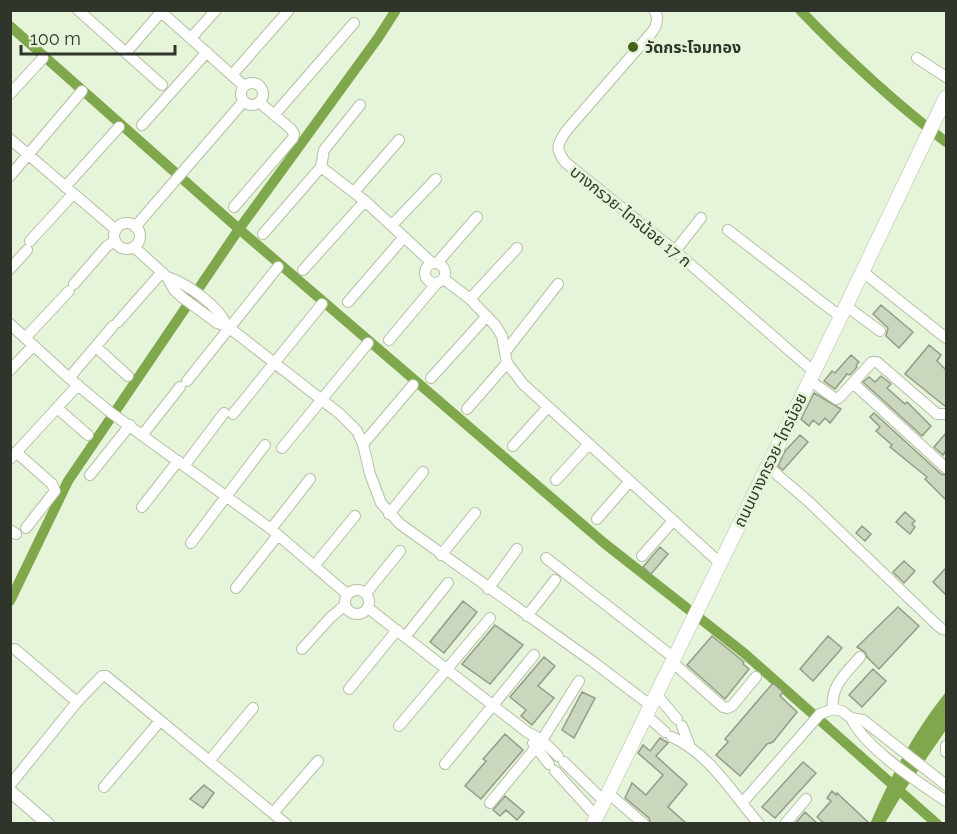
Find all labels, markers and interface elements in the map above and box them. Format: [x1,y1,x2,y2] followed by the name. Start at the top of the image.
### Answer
[21,18,176,56] scale bar
[30,28,81,49] text: 100 m
[645,38,741,57] place label: วัดกระโจมทอง
[626,40,640,54] marker: วัดกระโจมทอง
[566,162,695,271] street label: บางกรวย-ไทรน้อย 17 ก
[730,390,811,530] street label: ถนนบางกรวย-ไทรน้อย

